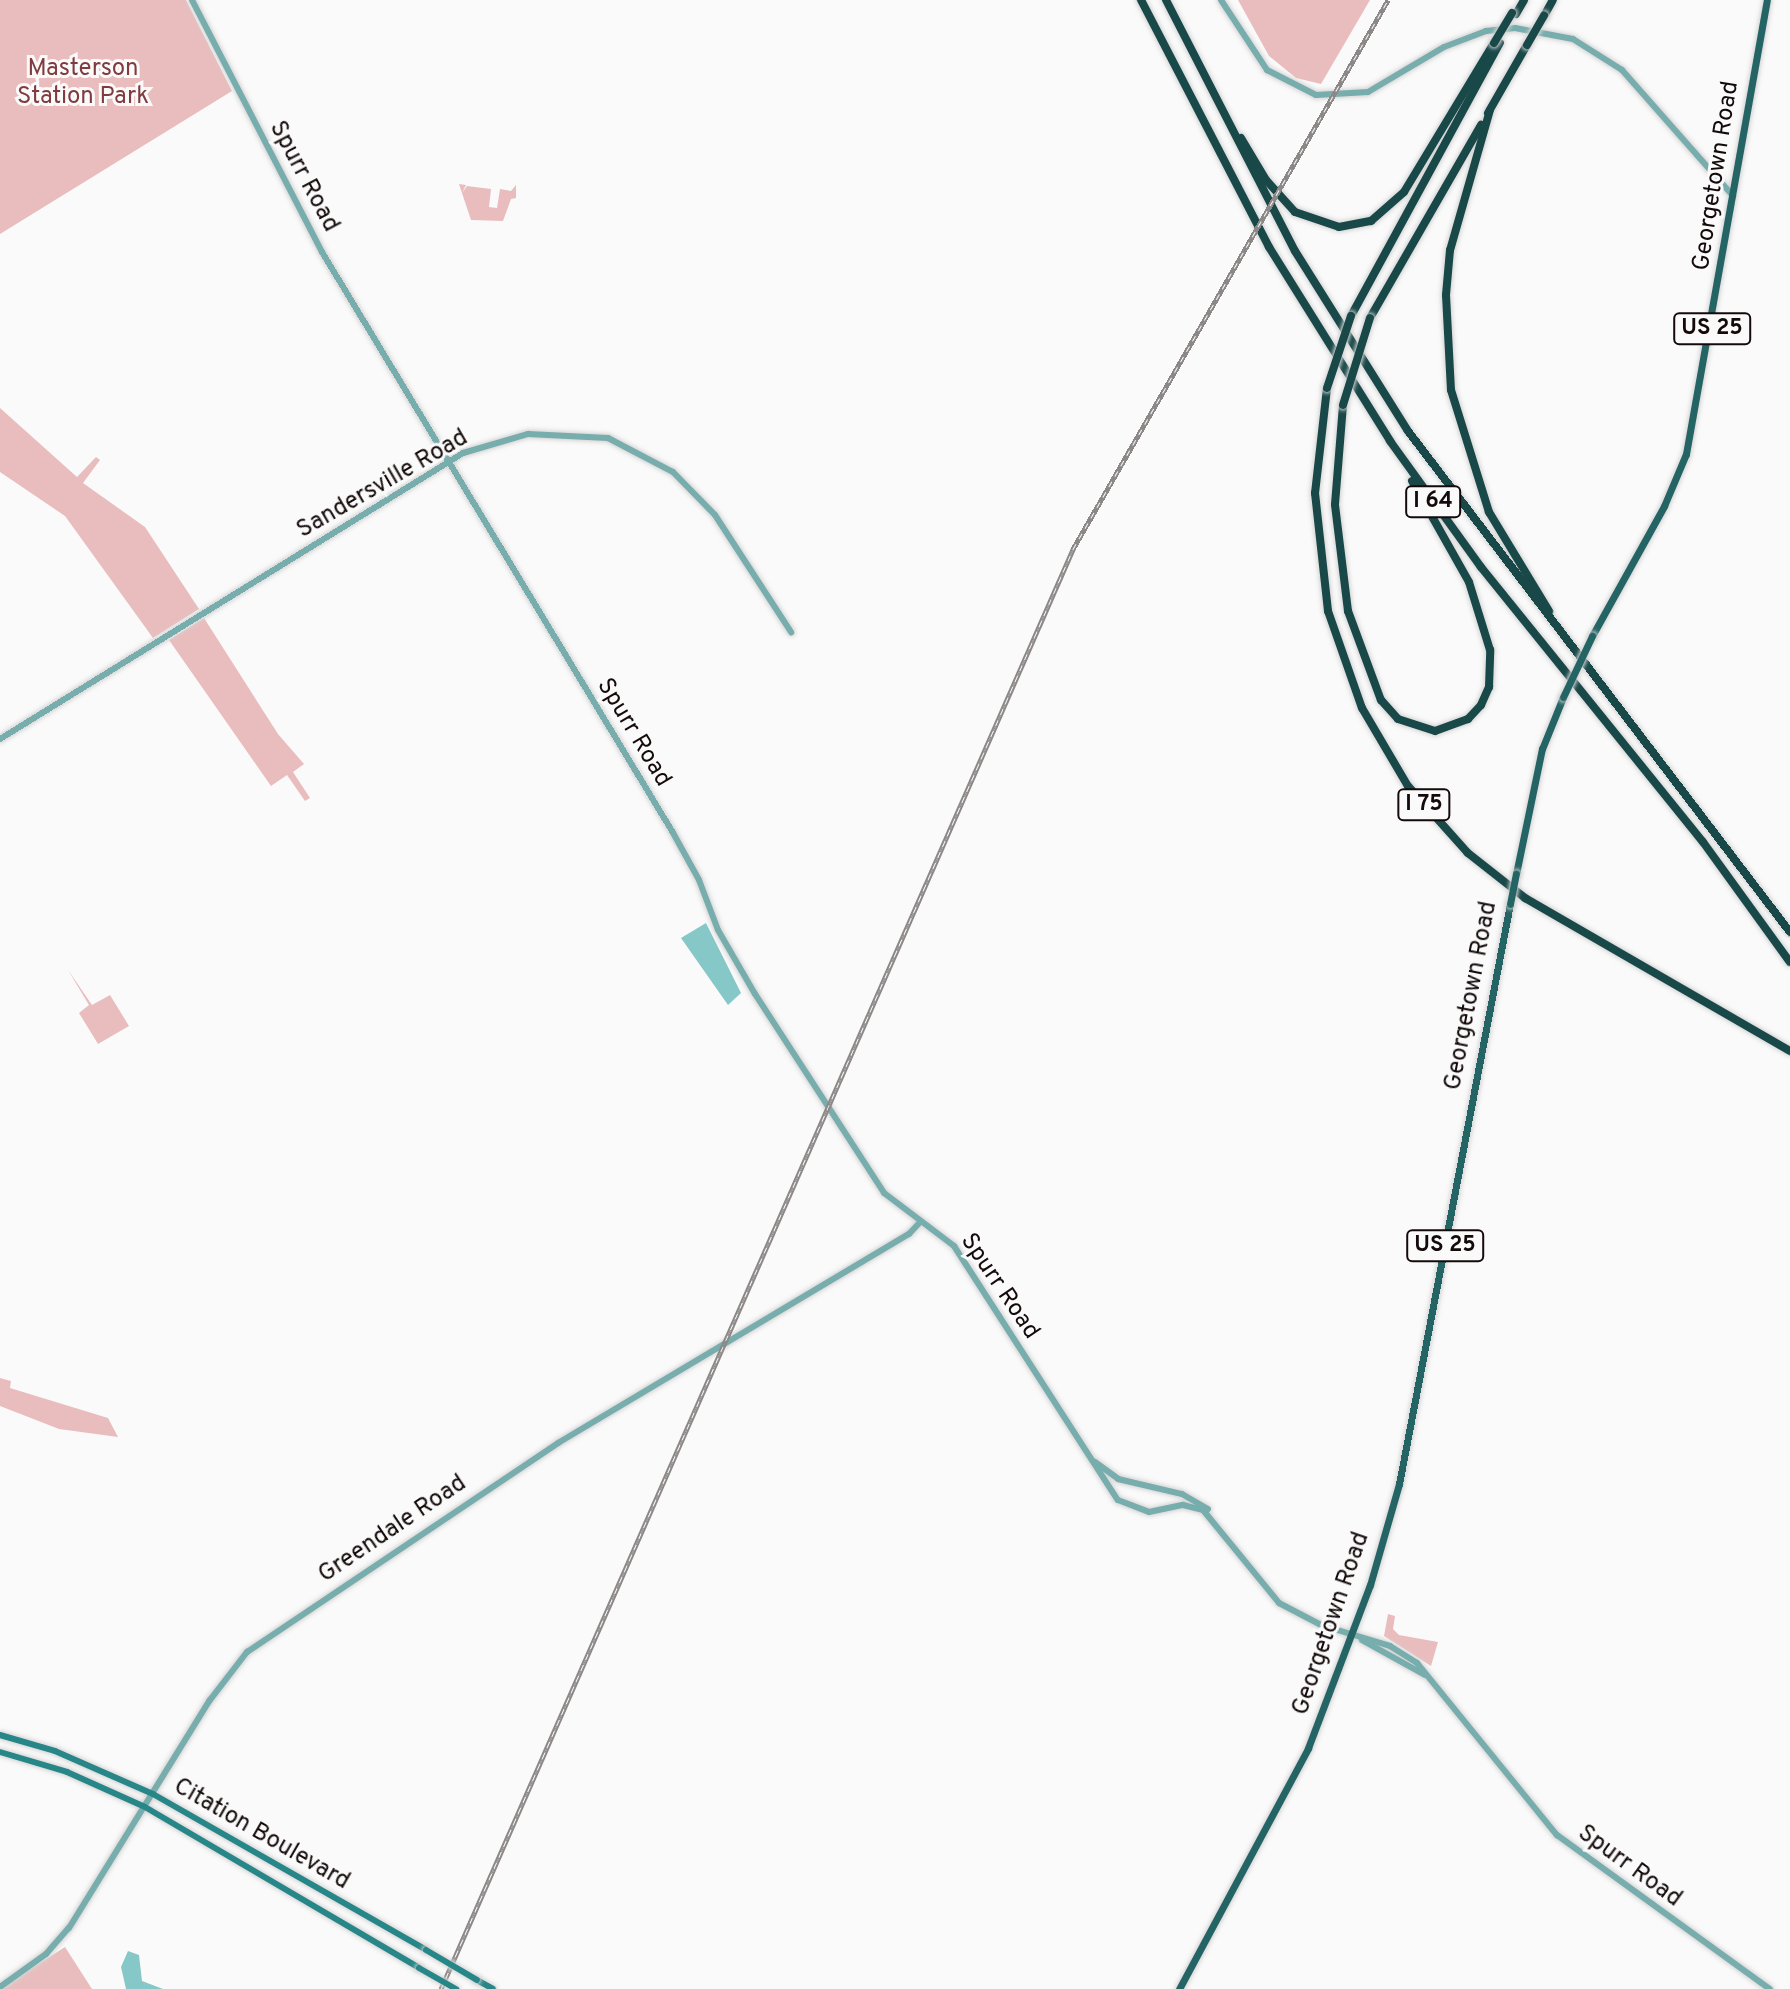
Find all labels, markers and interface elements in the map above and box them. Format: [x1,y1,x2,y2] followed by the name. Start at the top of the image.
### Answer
[17,56,149,112] park label: Masterson Station Park
[1688,79,1746,273] street label: Georgetown Road
[262,117,344,237] street label: Spurr Road
[1672,311,1752,347] road number: US 25
[292,424,474,546] street label: Sandersville Road
[1405,484,1461,520] road number: I 64
[589,674,677,792] street label: Spurr Road
[1396,787,1452,823] road number: I 75
[1440,899,1504,1093] street label: Georgetown Road
[1405,1228,1485,1264] road number: US 25
[953,1229,1045,1345] street label: Spurr Road
[314,1470,472,1590] street label: Greendale Road
[1287,1529,1377,1719] street label: Georgetown Road
[168,1773,354,1897] street label: Citation Boulevard
[1571,1820,1687,1914] street label: Spurr Road

